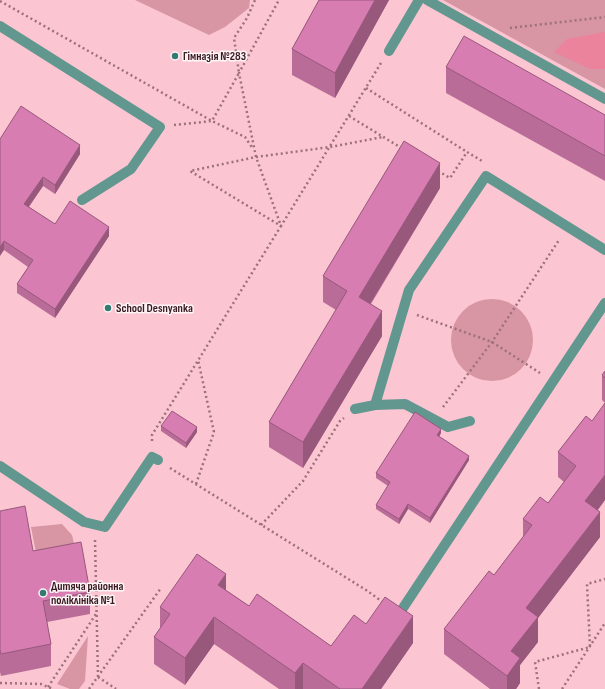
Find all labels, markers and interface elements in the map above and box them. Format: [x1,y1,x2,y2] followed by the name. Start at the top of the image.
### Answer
[183,49,246,64] place label: Гімназія №283
[170,51,180,61] marker: Гімназія №283
[116,301,193,316] place label: School Desnyanka
[103,303,113,313] marker: School Desnyanka
[51,579,123,608] place label: Дитяча районна поліклініка №1
[38,588,48,598] marker: Дитяча районна поліклініка №1

